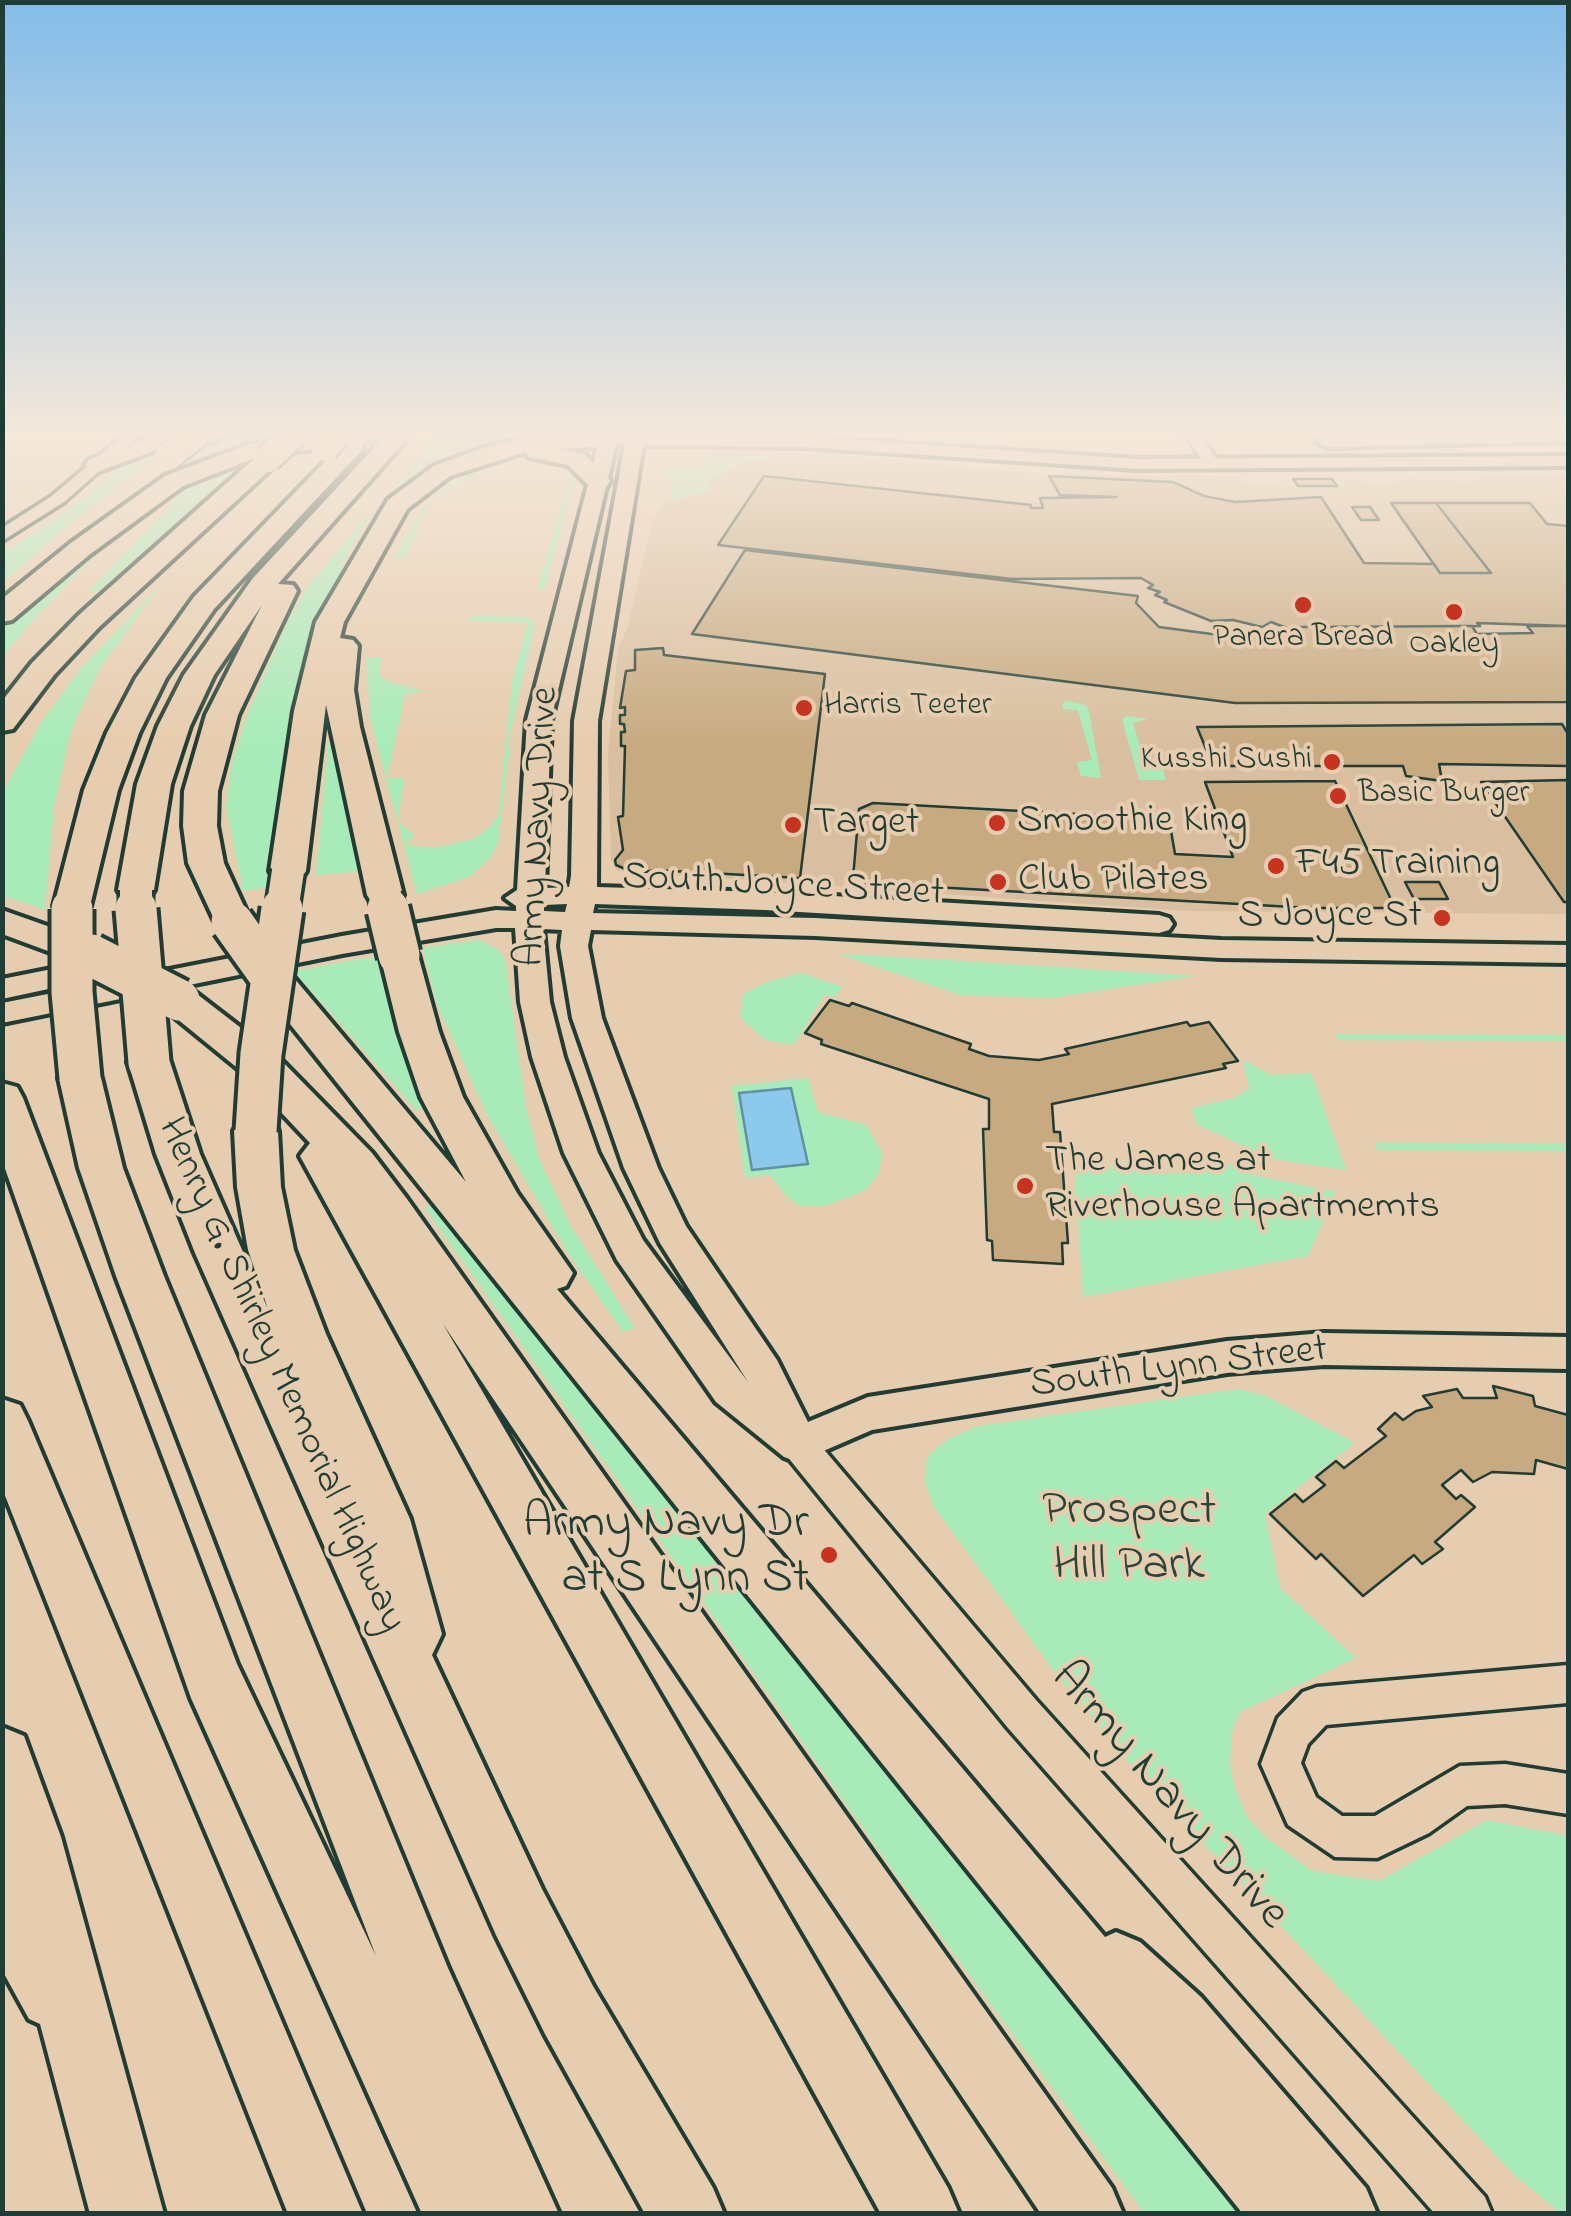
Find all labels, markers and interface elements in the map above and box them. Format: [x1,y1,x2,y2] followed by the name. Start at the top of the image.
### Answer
[1292,594,1314,616] marker: Panera Bread
[1443,601,1465,623] marker: Oakley
[1213,621,1393,659] place label: Panera Bread
[1409,628,1499,666] place label: Oakley
[510,686,572,968] street label: Army Navy Drive
[824,689,992,727] place label: Harris Teeter
[793,697,815,719] marker: Harris Teeter
[1141,743,1312,781] place label: Kusshi Sushi
[1321,751,1343,773] marker: Kusshi Sushi
[1358,777,1529,815] place label: Basic Burger
[1327,785,1349,807] marker: Basic Burger
[1017,799,1247,847] place label: Smoothie King
[813,801,919,849] place label: Target
[986,812,1008,834] marker: Smoothie King
[782,814,804,836] marker: Target
[1296,842,1500,890] place label: F45 Training
[1265,855,1287,877] marker: F45 Training
[621,856,945,920] street label: South Joyce Street
[1018,858,1209,906] place label: Club Pilates
[987,871,1009,893] marker: Club Pilates
[1238,894,1422,942] place label: S Joyce St
[1431,907,1453,929] marker: S Joyce St
[144,1111,414,1641] street label: Henry G. Shirley Memorial Highway
[1045,1139,1440,1233] place label: The James at Riverhouse Apartmemts
[1014,1175,1036,1197] marker: The James at Riverhouse Apartmemts
[1028,1328,1330,1412] street label: South Lynn Street
[1042,1485,1216,1598] park label: Prospect Hill Park
[523,1498,809,1611] place label: Army Navy Dr at S Lynn St
[818,1544,840,1566] marker: Army Navy Dr at S Lynn St
[1035,1652,1299,1944] street label: Army Navy Drive

